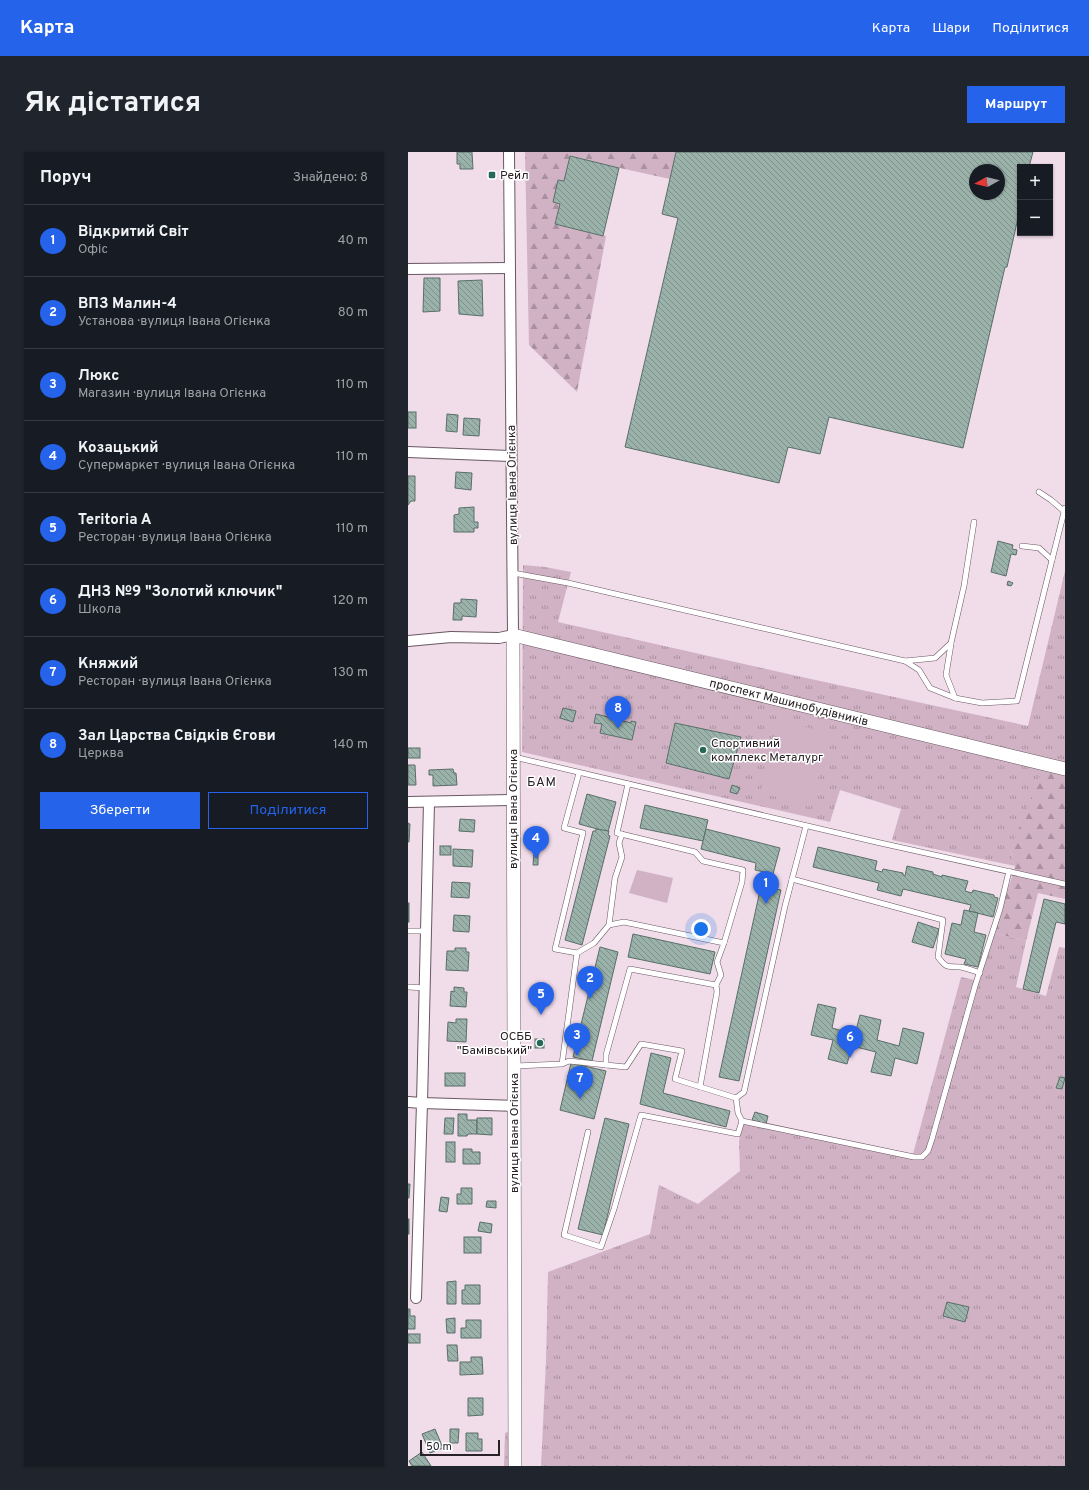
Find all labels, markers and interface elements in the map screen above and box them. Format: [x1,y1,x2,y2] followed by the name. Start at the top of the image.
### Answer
[20,16,74,40] text: Карта
[872,20,910,37] text: Карта
[932,20,970,37] text: Шари
[992,20,1069,37] text: Поділитися
[24,86,201,122] text: Як дістатися
[967,86,1065,123] button: Маршрут
[969,164,1005,200] north arrow
[1017,164,1053,236] map controls
[1017,164,1053,200] button: +
[40,167,92,189] text: Поруч
[500,168,529,184] place label: Рейл
[293,170,368,186] text: Знайдено: 8
[487,170,497,180] marker: Рейл
[1017,200,1053,236] button: −
[78,223,189,242] text: Відкритий Світ
[50,233,56,249] text: 1
[338,233,368,249] text: 40 m
[78,242,108,258] text: Офіс
[78,295,177,314] text: ВПЗ Малин-4
[49,305,57,321] text: 2
[338,305,368,321] text: 80 m
[78,314,270,330] text: Установа · вулиця Івана Огієнка
[78,367,119,386] text: Люкс
[49,377,57,393] text: 3
[336,377,368,393] text: 110 m
[78,386,266,402] text: Магазин · вулиця Івана Огієнка
[504,425,522,545] street label: вулиця Івана Огієнка
[78,439,159,458] text: Козацький
[49,449,57,465] text: 4
[336,449,368,465] text: 110 m
[78,458,295,474] text: Супермаркет · вулиця Івана Огієнка
[78,511,151,530] text: Teritoria A
[49,521,57,537] text: 5
[336,521,368,537] text: 110 m
[78,530,272,546] text: Ресторан · вулиця Івана Огієнка
[78,583,282,602] text: ДНЗ №9 "Золотий ключик"
[49,593,57,609] text: 6
[333,593,368,609] text: 120 m
[78,602,121,618] text: Школа
[78,655,138,674] text: Княжий
[50,665,56,681] text: 7
[333,665,368,681] text: 130 m
[78,674,272,690] text: Ресторан · вулиця Івана Огієнка
[708,675,870,730] street label: проспект Машинобудівників
[605,696,631,729] pin: 8
[78,727,276,746] text: Зал Царства Свідків Єгови
[711,736,823,766] place label: Спортивний комплекс Металург
[49,737,57,753] text: 8
[333,737,368,753] text: 140 m
[698,745,708,755] marker: Спортивний комплекс Металург
[78,746,124,762] text: Церква
[506,749,522,869] street label: вулиця Івана Огієнка
[527,775,557,791] district label: БАМ
[40,792,200,829] button: Зберегти
[208,792,368,829] button: Поділитися
[523,826,549,859] pin: 4
[753,871,779,904] pin: 1
[691,919,711,939] your location
[577,966,603,999] pin: 2
[528,982,554,1015] pin: 5
[564,1023,590,1056] pin: 3
[837,1025,863,1058] pin: 6
[457,1029,532,1059] place label: ОСББ "Бамівський"
[535,1038,545,1048] marker: ОСББ "Бамівський"
[567,1066,593,1099] pin: 7
[507,1073,523,1193] street label: вулиця Івана Огієнка
[420,1438,500,1457] scale bar
[426,1440,452,1454] text: 50 m

